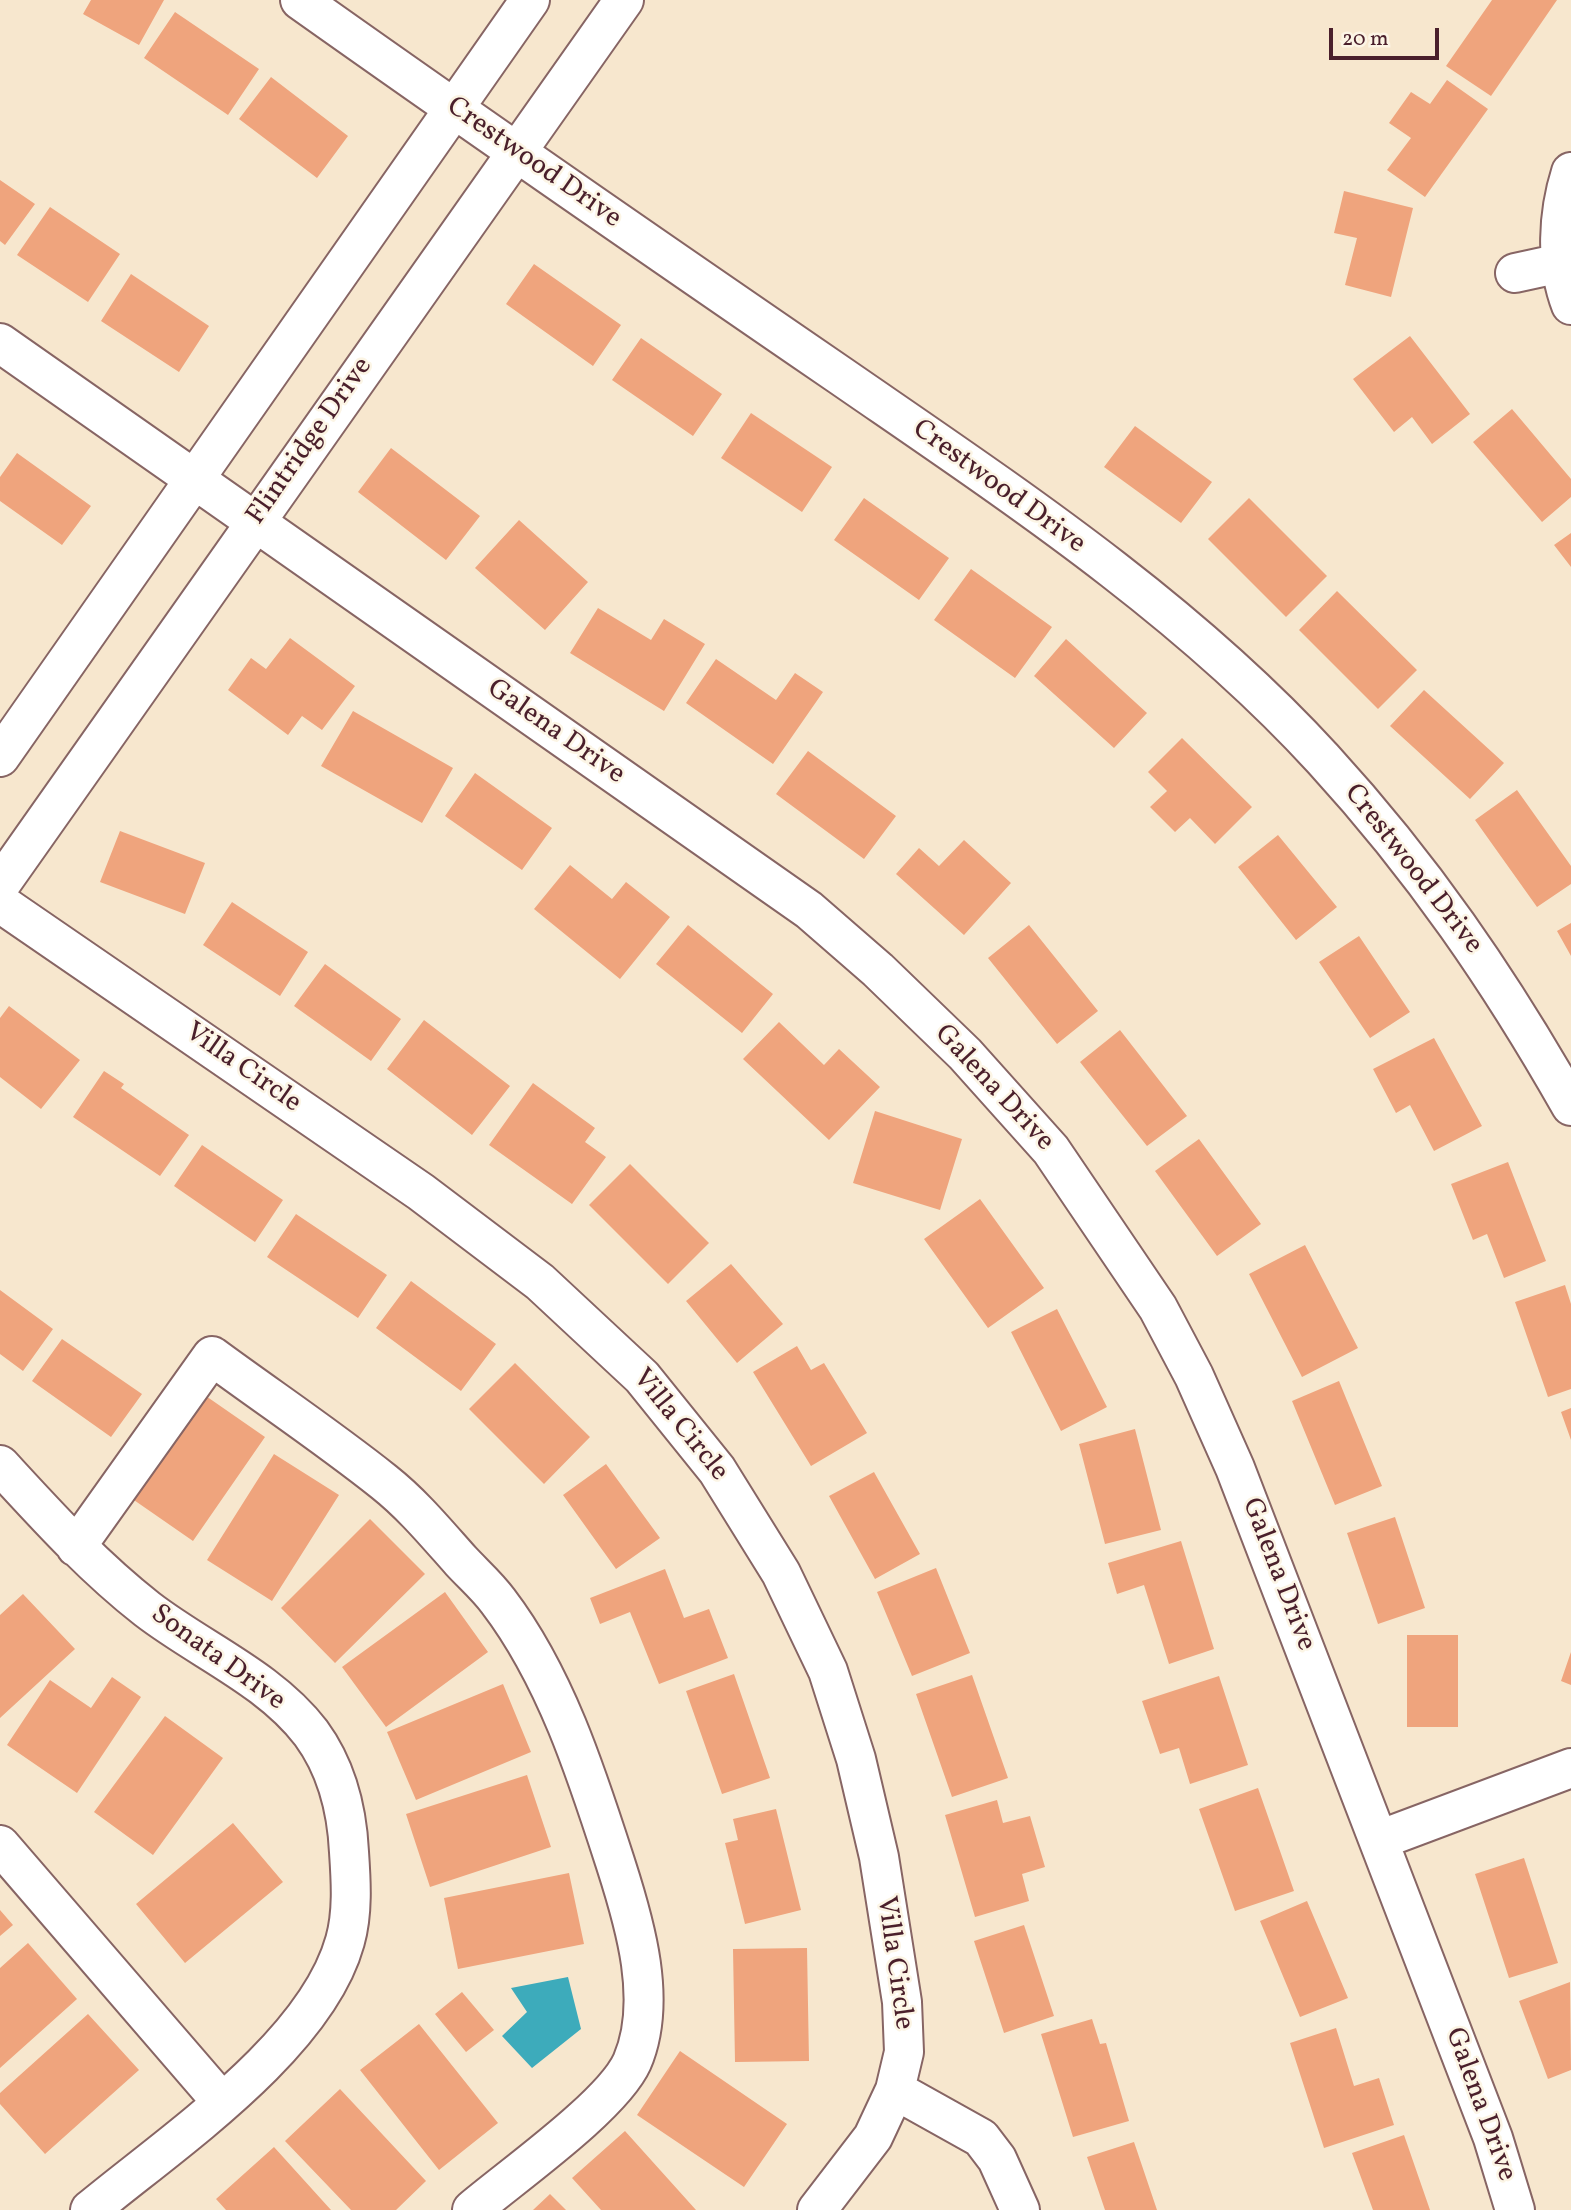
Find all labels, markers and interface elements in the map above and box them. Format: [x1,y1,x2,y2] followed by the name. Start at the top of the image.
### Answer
[1333,14,1443,58] scale bar
[1342,25,1388,54] text: 20 m
[439,91,627,237] street label: Crestwood Drive
[241,352,381,532] street label: Flintridge Drive
[905,414,1091,562] street label: Crestwood Drive
[480,673,630,793] street label: Galena Drive
[1335,778,1489,962] street label: Crestwood Drive
[177,1017,307,1121] street label: Villa Circle
[926,1019,1060,1159] street label: Galena Drive
[624,1363,734,1489] street label: Villa Circle
[1233,1494,1321,1656] street label: Galena Drive
[143,1599,291,1719] street label: Sonata Drive
[867,1894,919,2032] street label: Villa Circle
[1436,2024,1522,2186] street label: Galena Drive

